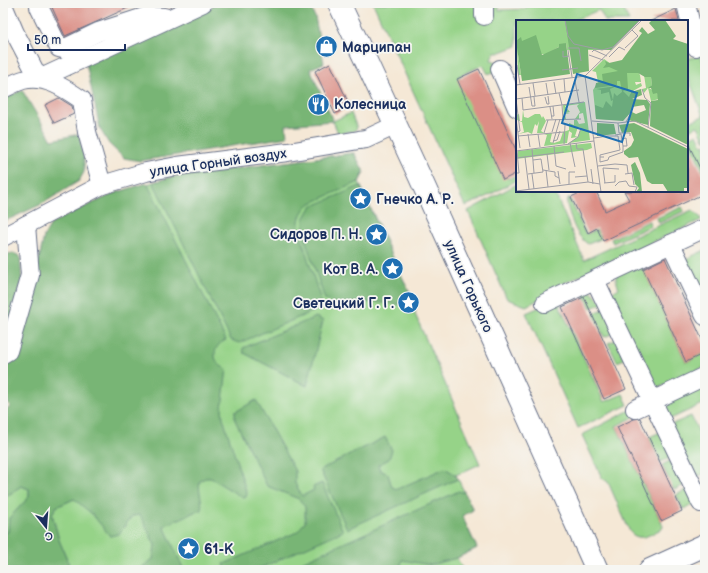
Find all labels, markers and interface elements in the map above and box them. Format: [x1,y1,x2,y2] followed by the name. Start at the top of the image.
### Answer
[516,20,688,192] inset map
[28,26,125,52] scale bar
[34,33,61,48] text: 50 m
[314,34,340,60] shop icon: Марципан
[342,39,411,56] place label: Марципан
[306,91,332,117] restaurant icon: Колесница
[334,96,407,113] place label: Колесница
[149,144,288,180] street label: улица Горный воздух
[348,186,374,212] place icon: Гнечко А. Р.
[376,191,454,208] place label: Гнечко А. Р.
[364,221,390,247] place icon: Сидоров П. Н.
[270,226,362,243] place label: Сидоров П. Н.
[441,237,497,335] street label: улица Горького
[380,256,406,282] place icon: Кот В. А.
[323,261,378,278] place label: Кот В. А.
[396,290,422,316] place icon: Светецкий Г. Г.
[293,295,394,312] place label: Светецкий Г. Г.
[26,507,66,547] north arrow
[43,529,54,544] text: С
[176,536,202,562] place icon: 61-К
[204,541,234,558] place label: 61-К

